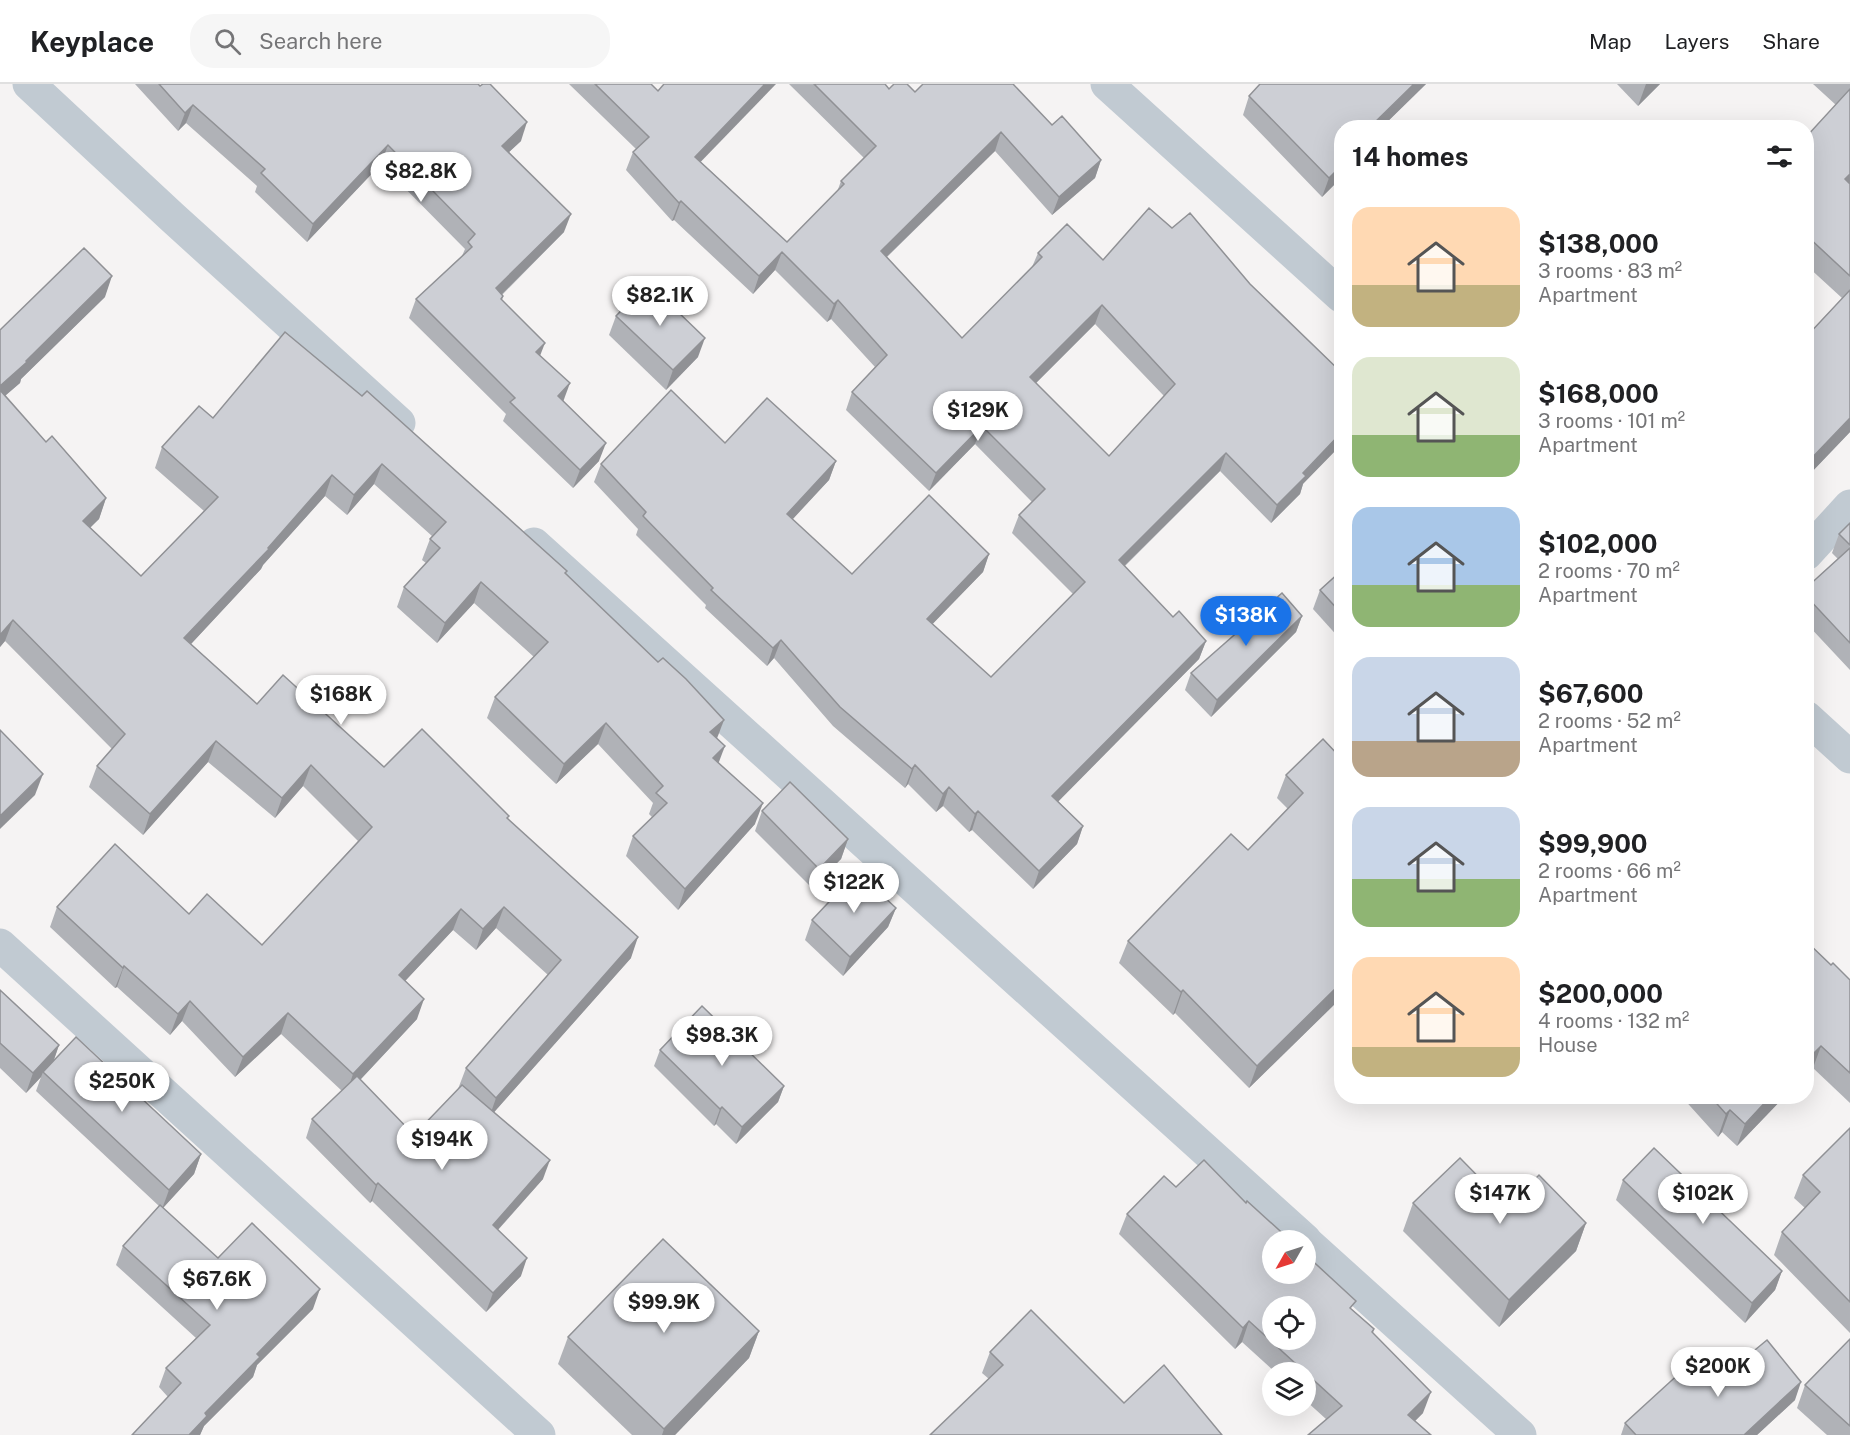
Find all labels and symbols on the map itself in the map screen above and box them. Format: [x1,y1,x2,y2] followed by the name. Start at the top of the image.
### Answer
[372,152,470,203] pin: $82.8K
[611,276,709,327] pin: $82.1K
[936,391,1020,442] pin: $129K
[1204,596,1288,647] pin: $138K
[299,675,383,726] pin: $168K
[812,863,896,914] pin: $122K
[673,1016,771,1067] pin: $98.3K
[80,1062,164,1113] pin: $250K
[400,1120,484,1171] pin: $194K
[1458,1174,1542,1225] pin: $147K
[1661,1174,1745,1225] pin: $102K
[1262,1230,1316,1284] north arrow
[168,1260,266,1311] pin: $67.6K
[615,1283,713,1334] pin: $99.9K
[1676,1347,1760,1398] pin: $200K

